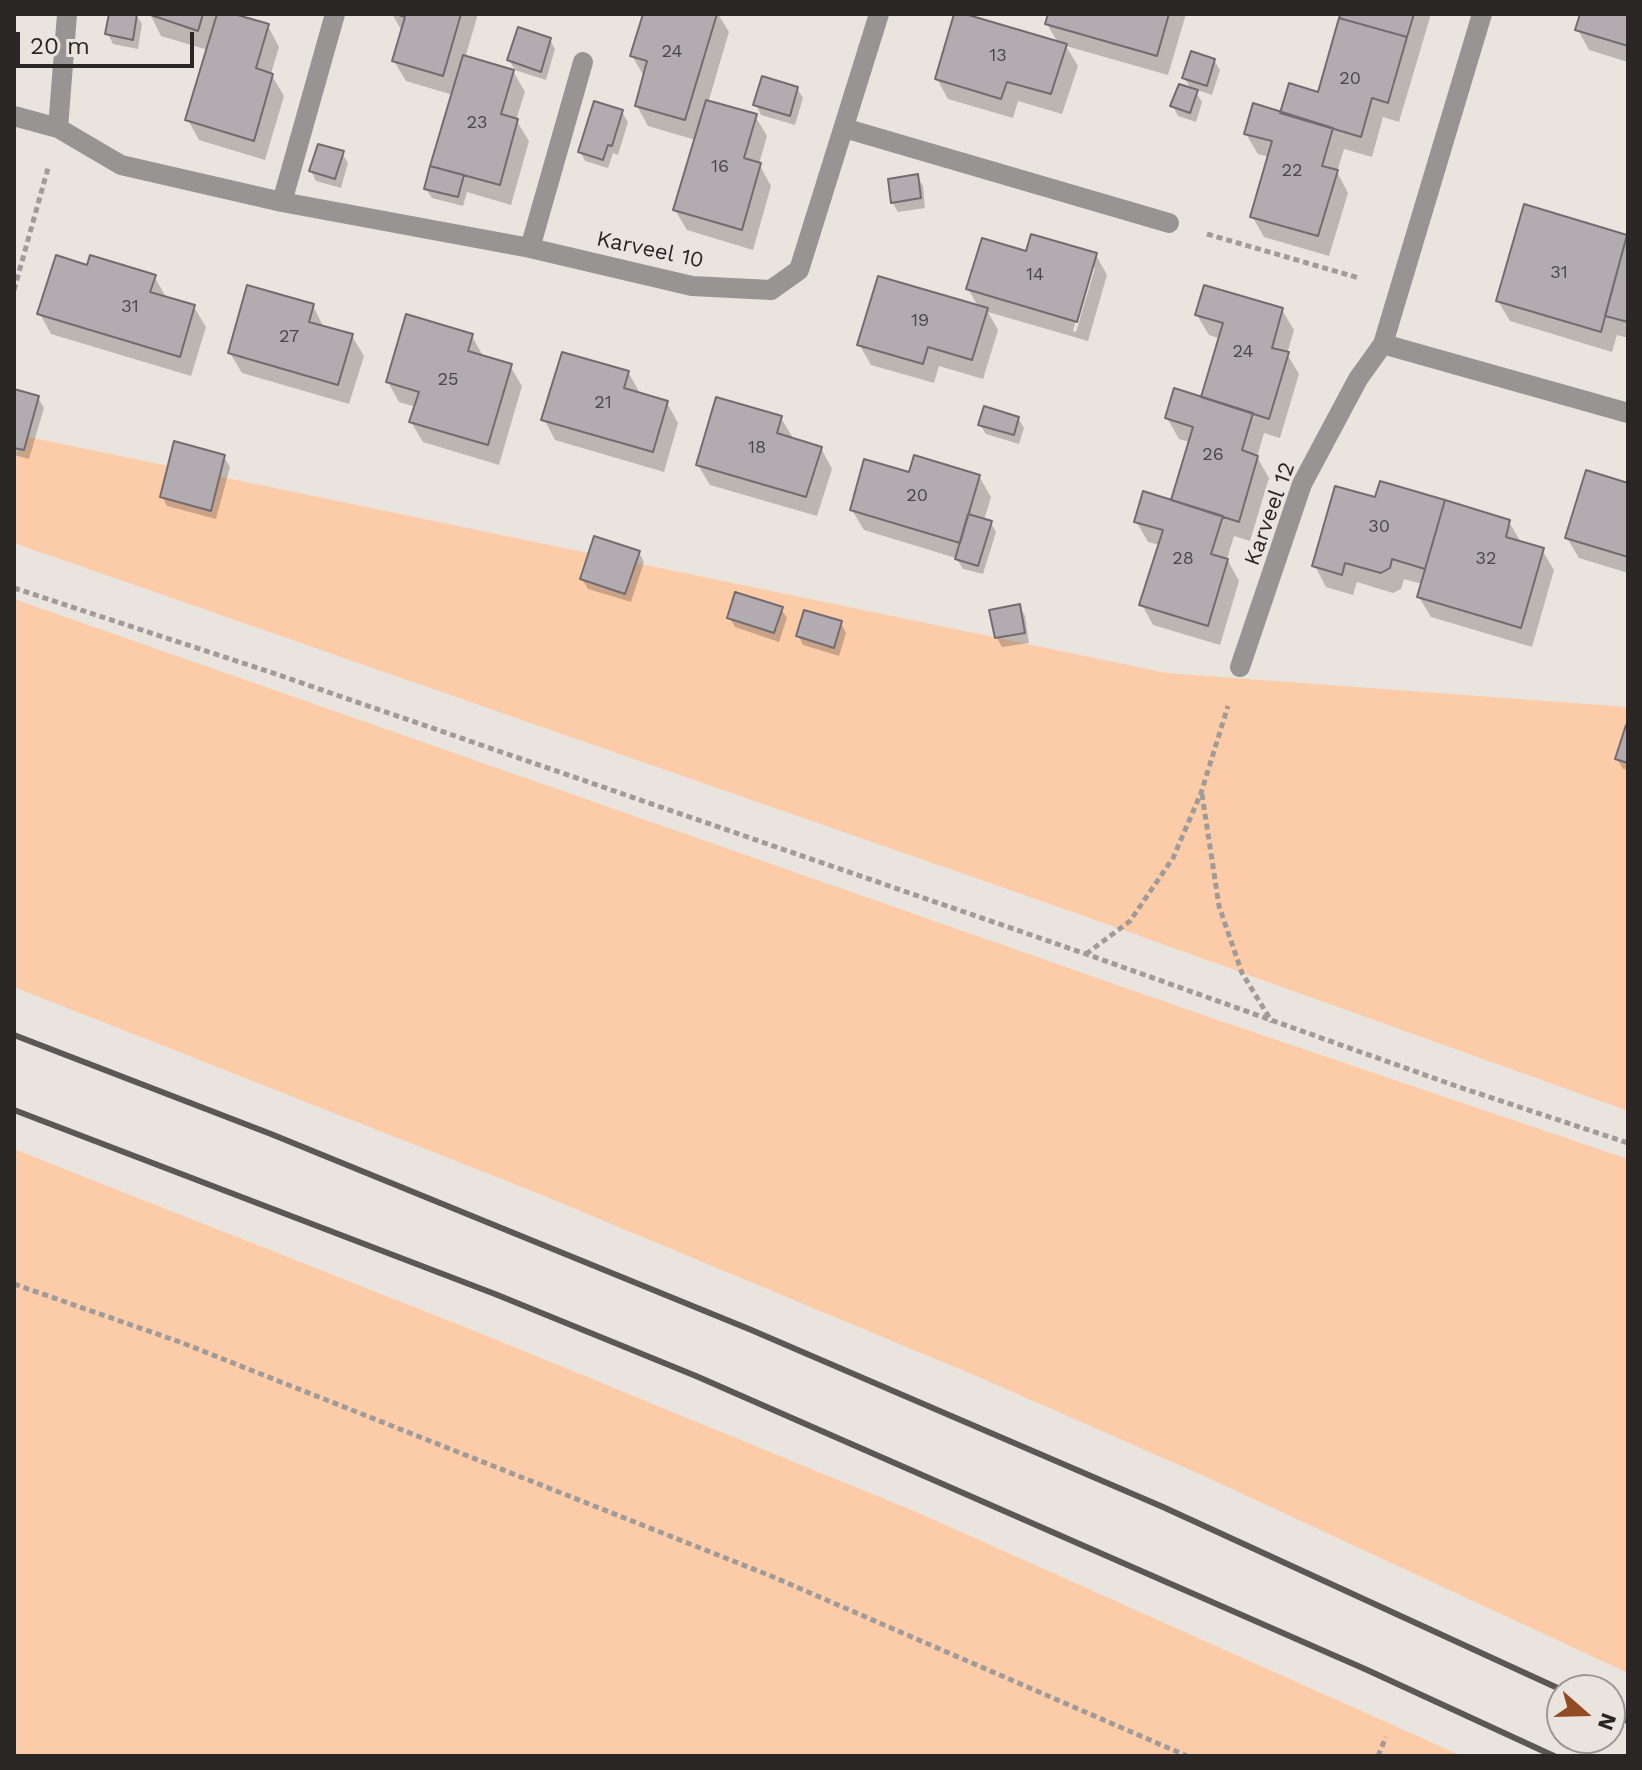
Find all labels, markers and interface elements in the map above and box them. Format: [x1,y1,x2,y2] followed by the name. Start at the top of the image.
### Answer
[20,16,198,66] scale bar
[30,32,90,60] text: 20 m
[662,41,682,63] house number: 24
[989,45,1007,67] house number: 13
[1339,68,1361,90] house number: 20
[467,112,487,134] house number: 23
[711,156,729,178] house number: 16
[1282,160,1302,182] house number: 22
[594,226,706,274] street label: Karveel 10
[1550,262,1568,284] house number: 31
[1026,264,1044,286] house number: 14
[121,296,139,318] house number: 31
[911,310,929,332] house number: 19
[279,326,299,348] house number: 27
[1233,341,1253,363] house number: 24
[438,369,458,391] house number: 25
[594,392,612,414] house number: 21
[748,437,766,459] house number: 18
[1202,444,1224,466] house number: 26
[1239,459,1301,569] street label: Karveel 12
[906,485,928,507] house number: 20
[1368,516,1390,538] house number: 30
[1172,548,1194,570] house number: 28
[1476,548,1496,570] house number: 32
[1546,1674,1626,1754] north arrow
[1593,1710,1622,1734] text: N

